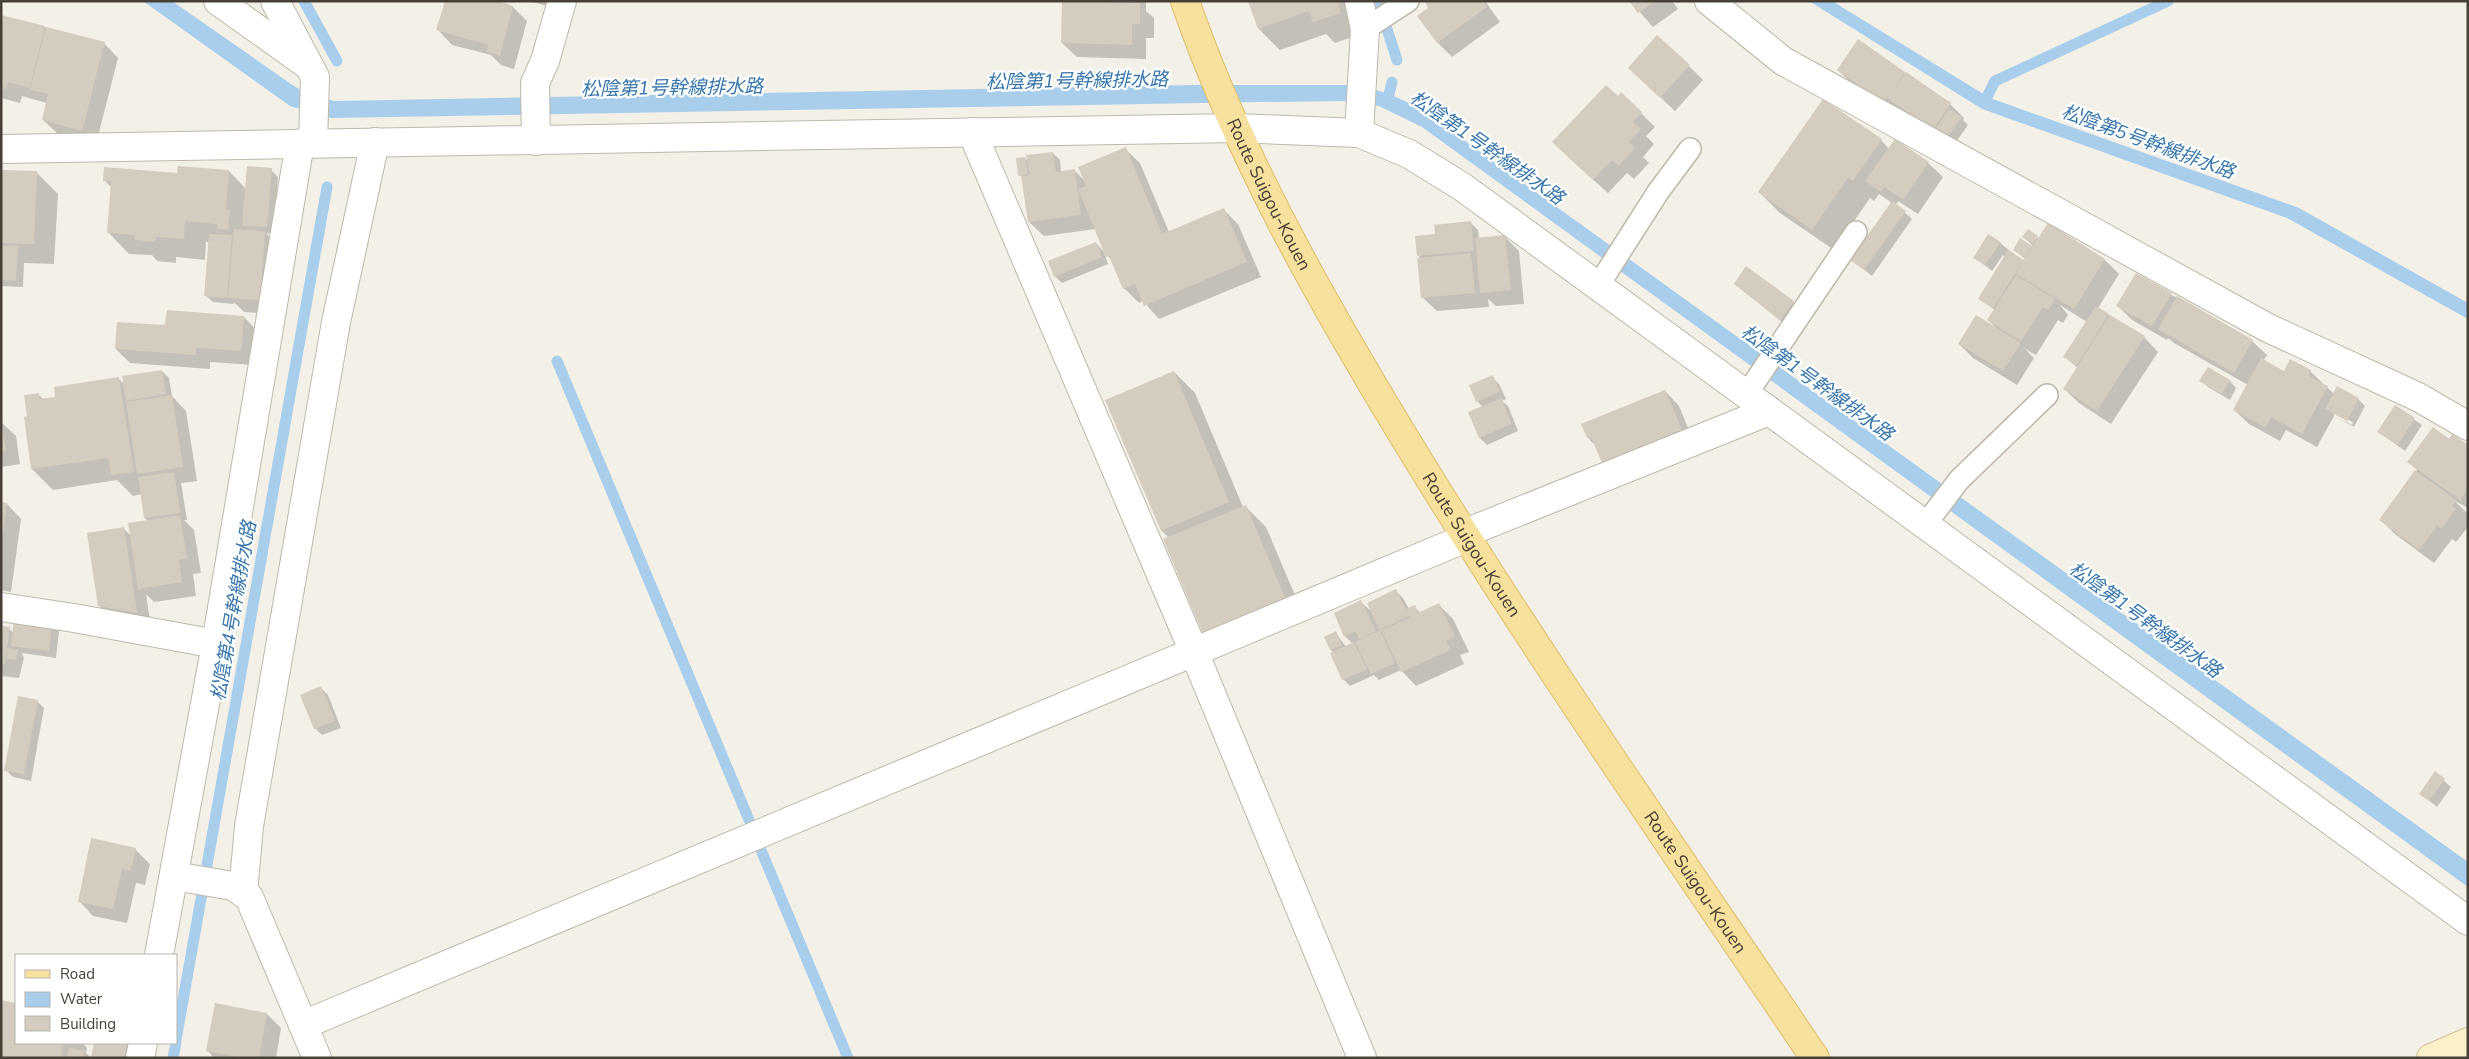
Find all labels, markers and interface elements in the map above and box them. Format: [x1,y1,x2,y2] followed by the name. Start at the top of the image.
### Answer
[986,66,1170,96] water label: 松陰第1号幹線排水路
[581,73,765,103] water label: 松陰第1号幹線排水路
[1405,85,1571,212] water label: 松陰第1号幹線排水路
[2058,99,2240,186] water label: 松陰第5号幹線排水路
[1221,115,1317,275] street label: Route Suigou-Kouen
[1736,319,1900,448] water label: 松陰第1号幹線排水路
[1417,468,1527,622] street label: Route Suigou-Kouen
[205,517,263,703] water label: 松陰第4号幹線排水路
[2064,556,2228,685] water label: 松陰第1号幹線排水路
[1639,806,1752,958] street label: Route Suigou-Kouen
[15,954,178,1044] legend
[60,964,95,984] text: Road
[60,989,103,1009] text: Water
[60,1014,116,1034] text: Building

